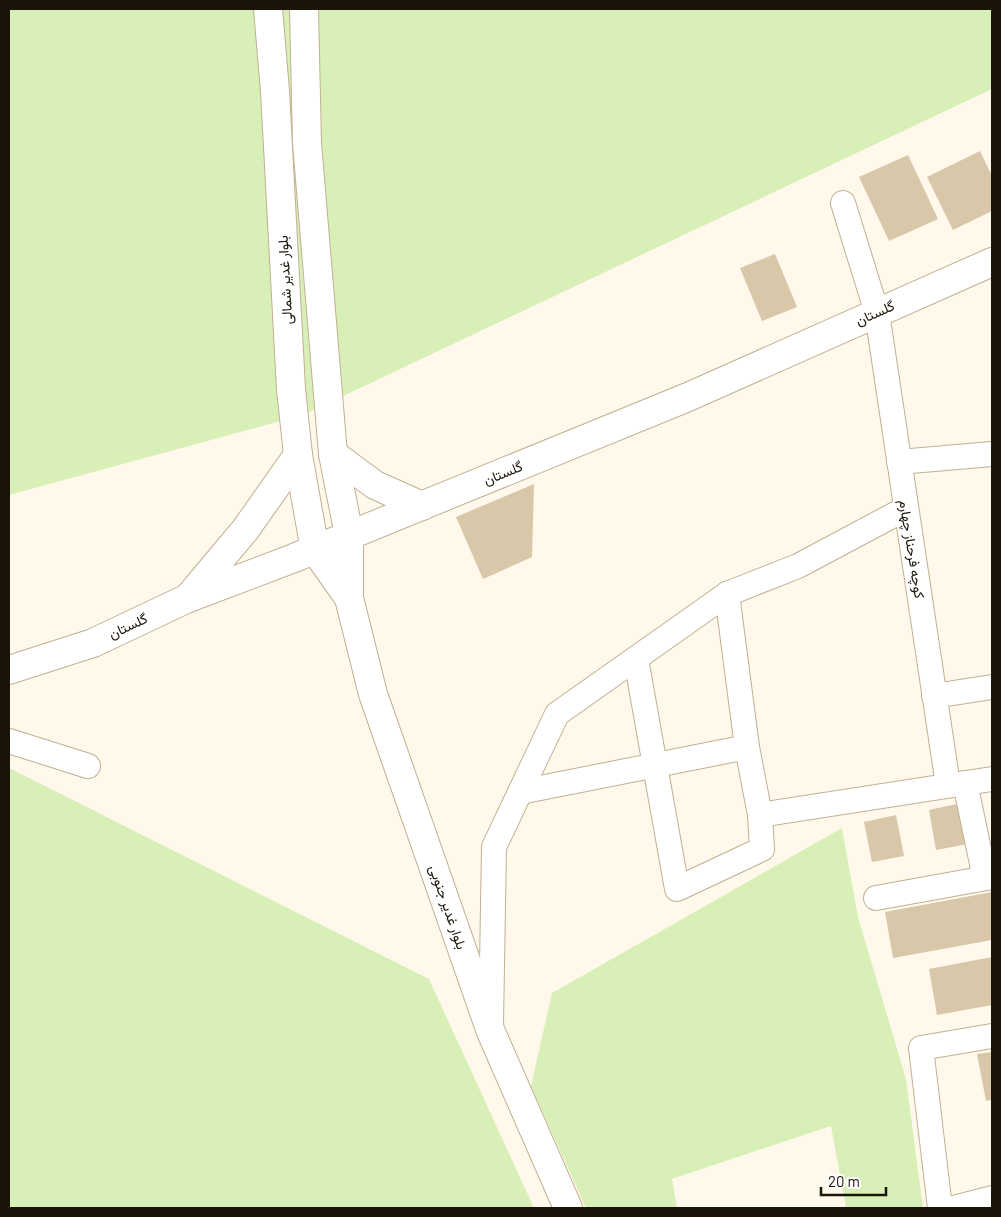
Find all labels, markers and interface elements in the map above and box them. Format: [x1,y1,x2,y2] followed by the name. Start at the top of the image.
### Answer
[274,235,296,325] street label: بلوار غدیر شمالی
[853,296,897,330] street label: گلستان
[481,457,525,489] street label: گلستان
[894,498,929,600] street label: کوچه فرحناز چهارم
[106,609,150,643] street label: گلستان
[425,862,471,952] street label: بلوار غدیر جنوبی
[821,1164,886,1196] scale bar
[828,1172,860,1190] text: 20 m

